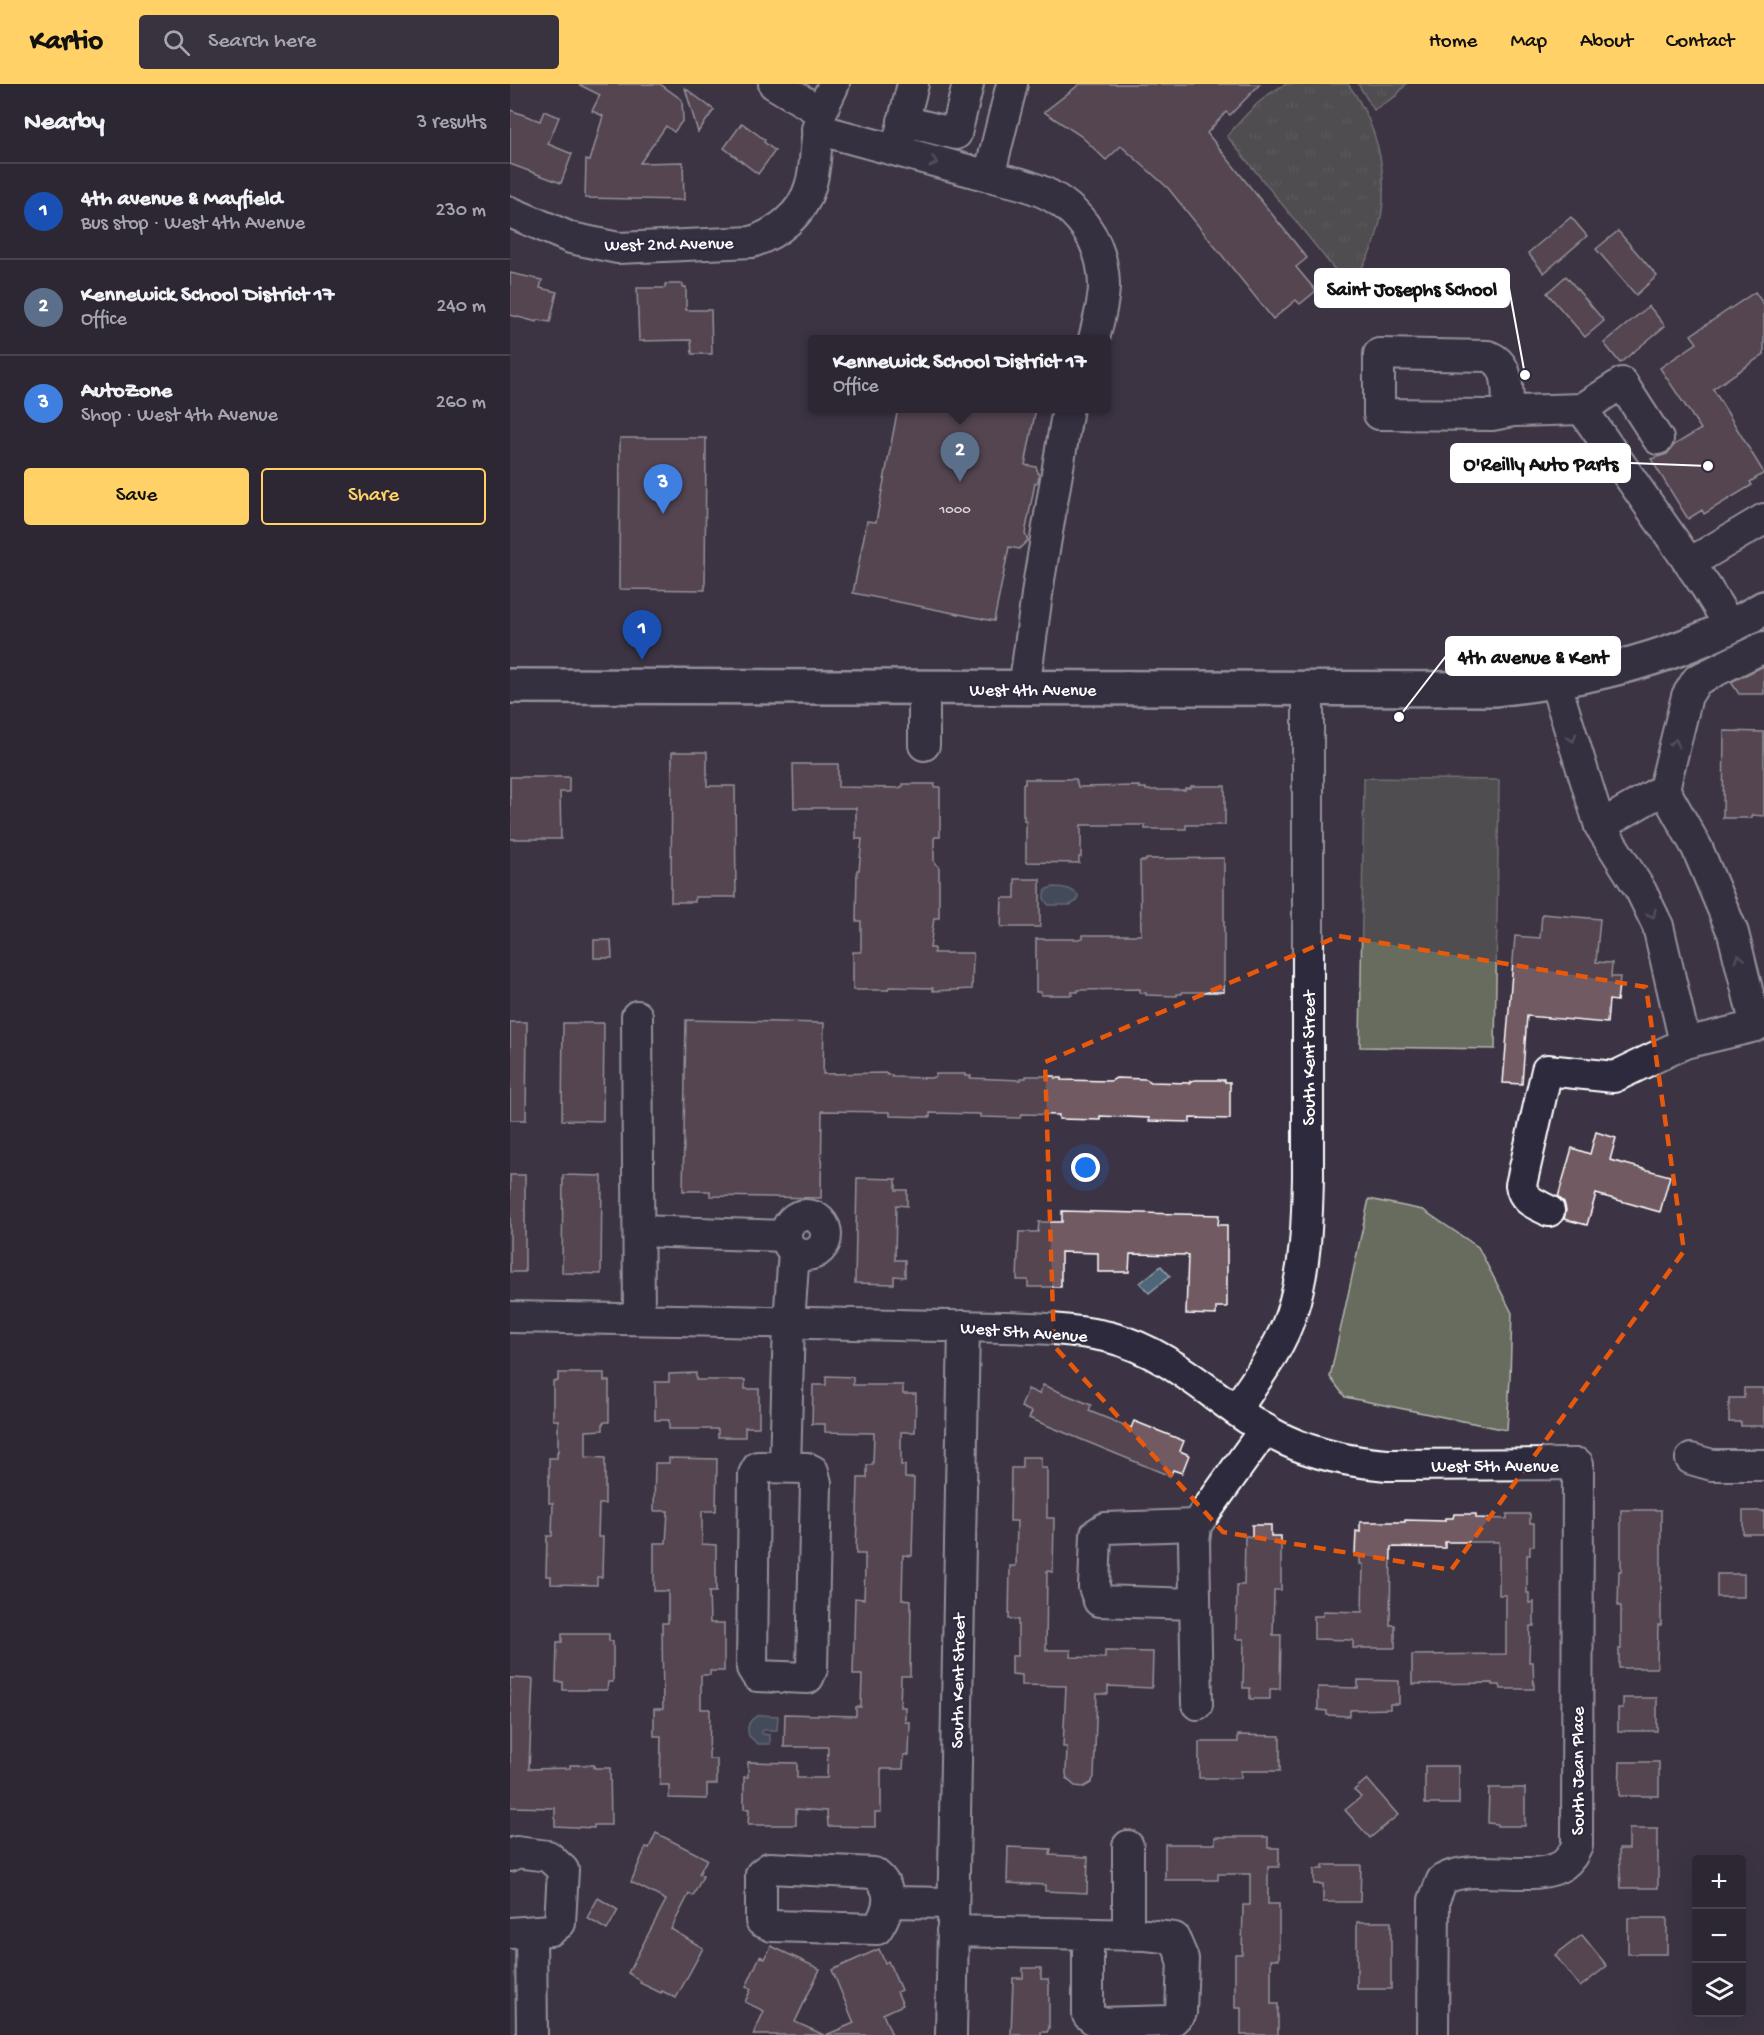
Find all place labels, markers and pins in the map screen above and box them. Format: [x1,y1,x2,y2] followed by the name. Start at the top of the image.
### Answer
[1315,269,1509,307] callout: Saint Josephs School
[940,432,980,482] pin: 2
[1451,444,1630,482] callout: O'Reilly Auto Parts
[644,464,682,514] pin: 3
[622,610,662,660] pin: 1
[1446,637,1620,675] callout: 4th avenue & Kent

